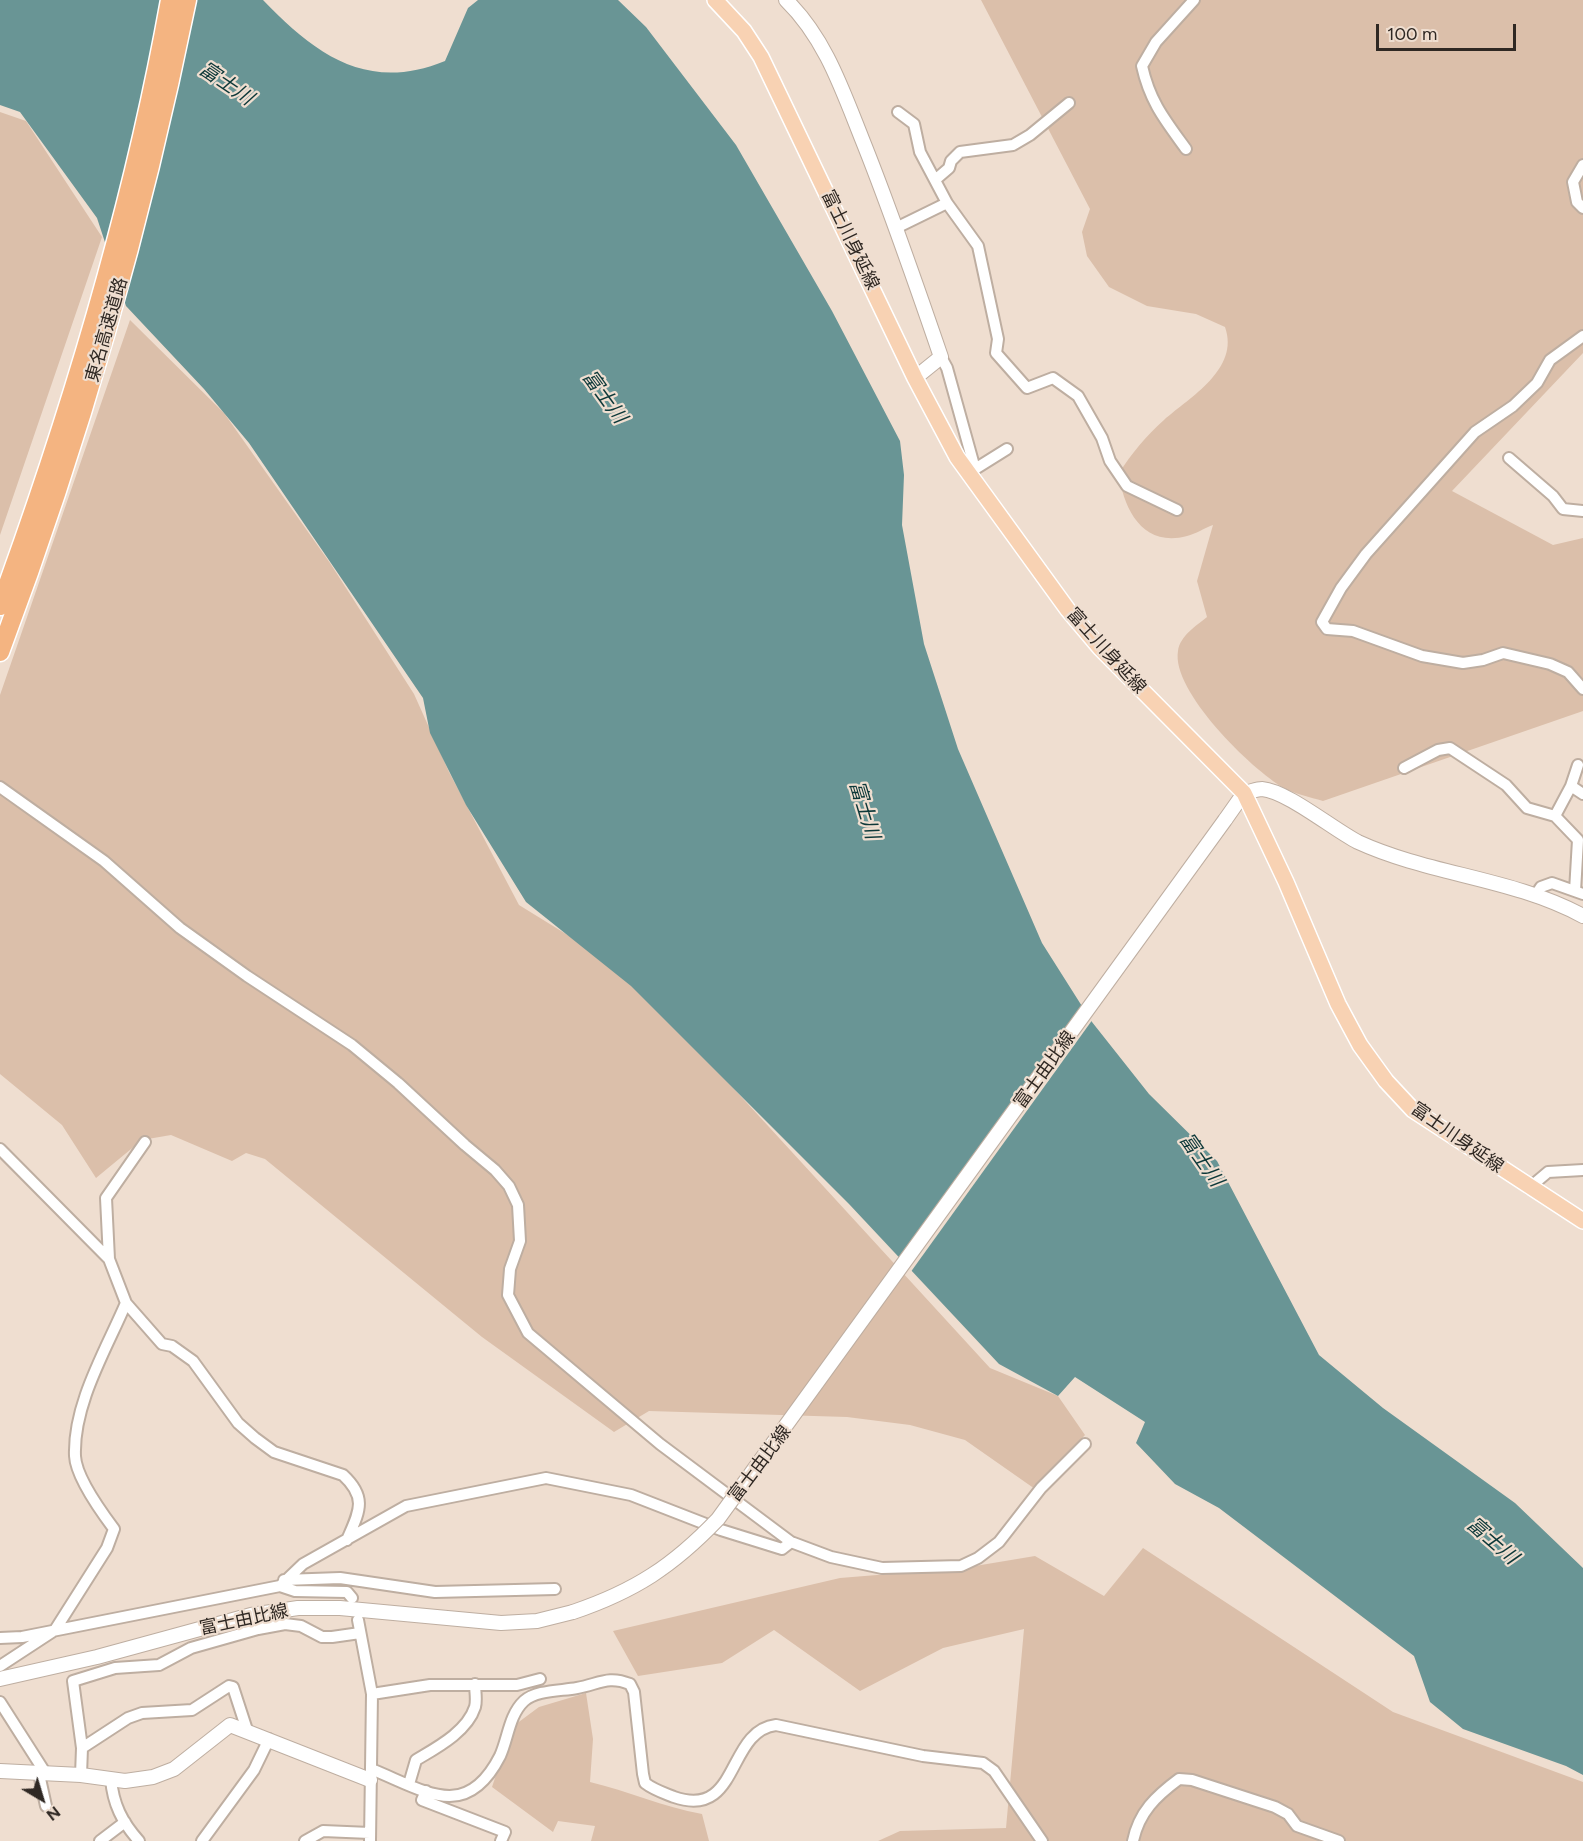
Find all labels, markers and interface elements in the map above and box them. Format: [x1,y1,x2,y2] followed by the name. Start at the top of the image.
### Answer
[1379,12,1518,50] scale bar
[1387,23,1437,45] text: 100 m
[194,57,258,111] water label: 富士川
[817,187,883,293] street label: 富士川身延線
[82,275,132,385] street label: 東名高速道路
[577,366,631,428] water label: 富士川
[1062,604,1150,698] street label: 富士川身延線
[844,778,884,842] water label: 富士川
[1010,1027,1080,1113] street label: 富士由比線
[1407,1098,1507,1178] street label: 富士川身延線
[1174,1129,1228,1191] water label: 富士川
[724,1422,796,1506] street label: 富士由比線
[1461,1512,1523,1570] water label: 富士川
[198,1600,290,1640] street label: 富士由比線
[12,1769,72,1829] north arrow
[43,1802,64,1825] text: N

